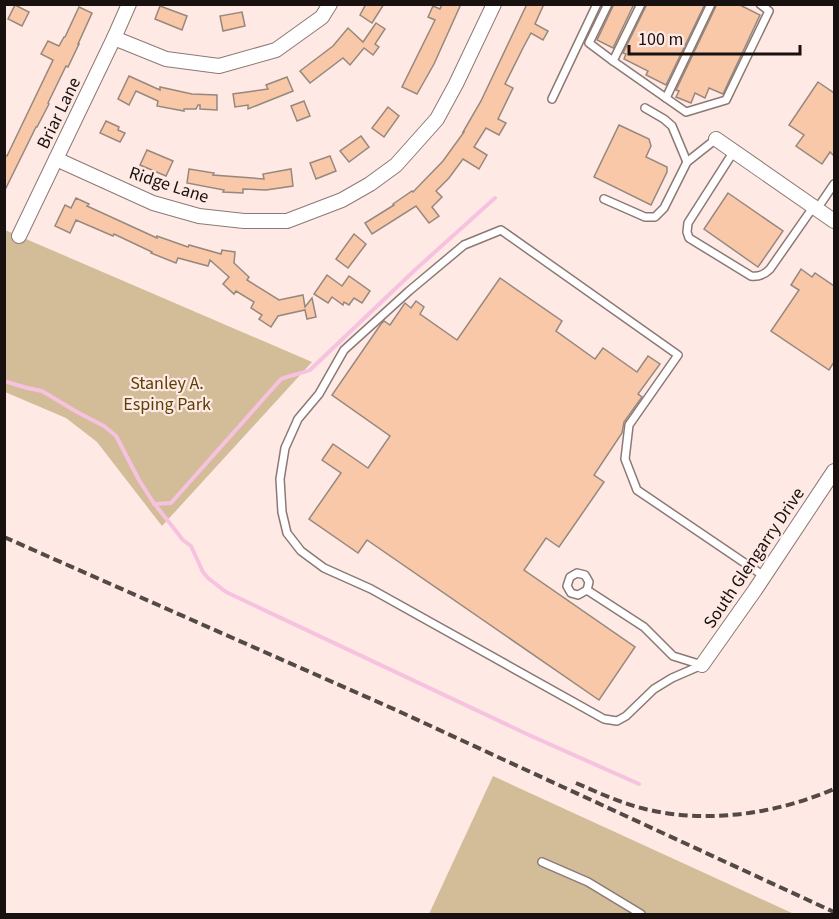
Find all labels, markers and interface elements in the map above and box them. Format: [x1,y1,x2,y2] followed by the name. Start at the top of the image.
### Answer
[629,18,800,56] scale bar
[638,27,683,52] text: 100 m
[31,73,87,153] street label: Briar Lane
[126,160,212,210] street label: Ridge Lane
[123,371,211,417] park label: Stanley A. Esping Park
[698,483,811,633] street label: South Glengarry Drive

